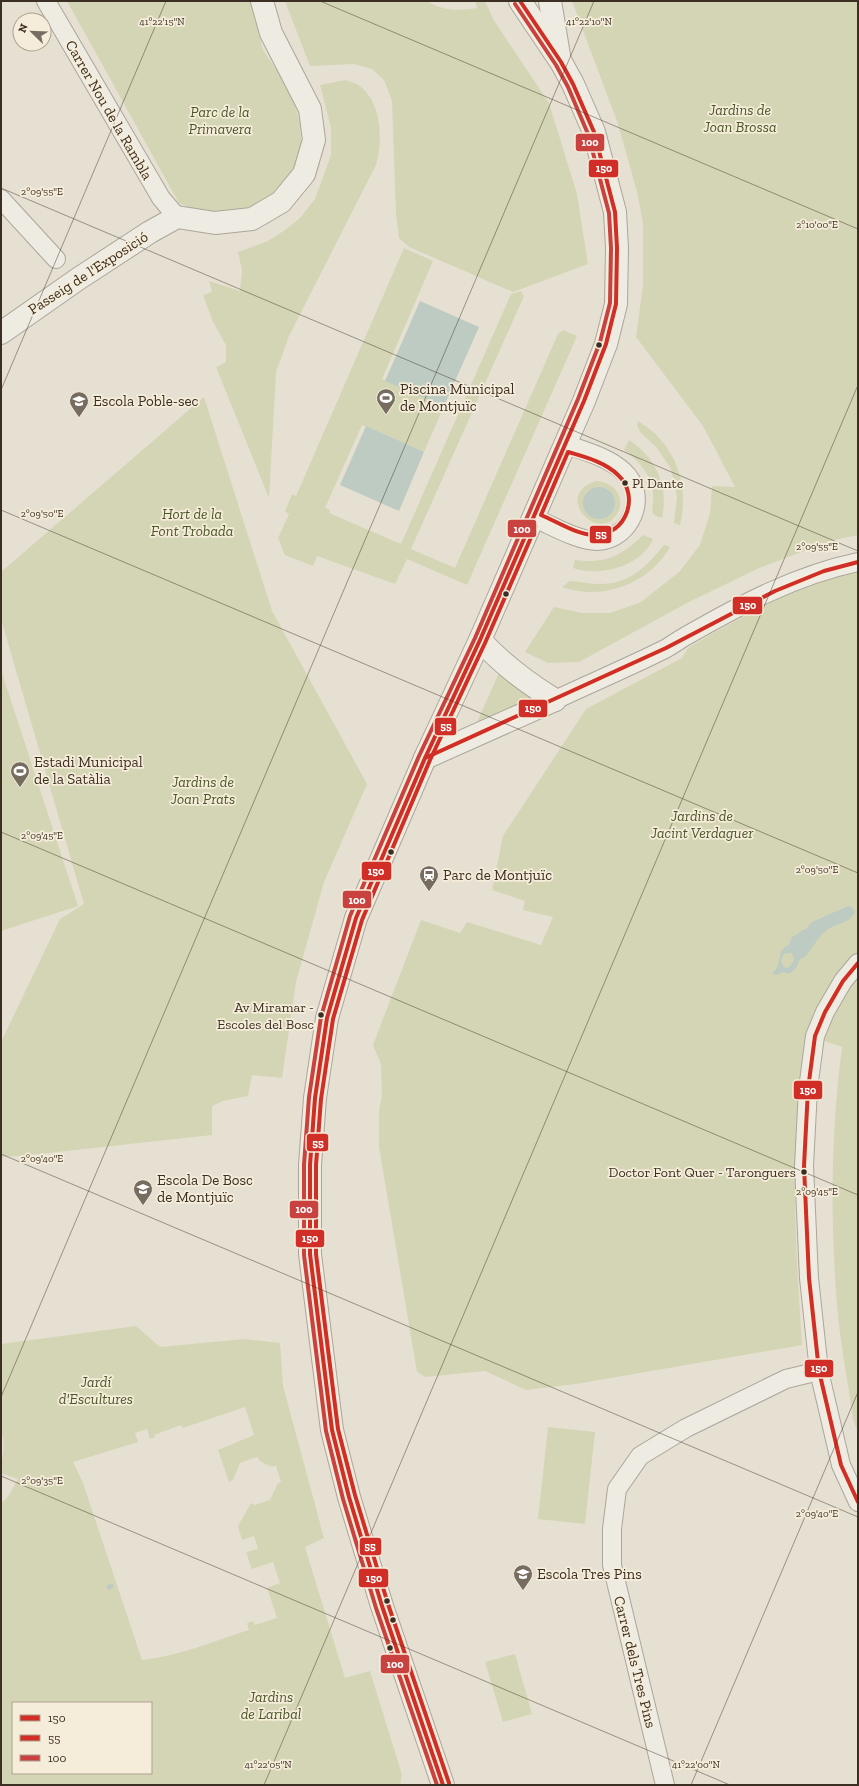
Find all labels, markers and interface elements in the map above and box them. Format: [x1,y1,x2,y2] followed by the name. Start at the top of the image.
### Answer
[12,12,52,52] north arrow
[139,16,185,28] text: 41°22'15"N
[566,16,613,28] text: 41°22'10"N
[16,21,31,35] text: N
[62,37,156,183] street label: Carrer Nou de la Rambla
[702,101,777,136] park label: Jardins de Joan Brossa
[188,103,252,138] park label: Parc de la Primavera
[575,133,605,152] line badge: 100
[581,136,599,149] text: 100
[588,159,619,178] line badge: 150
[596,162,612,175] text: 150
[21,186,63,198] text: 2°09'55"E
[796,219,838,231] text: 2°10'00"E
[25,227,152,318] street label: Passeig de l'Exposició
[594,340,604,350] unlabelled marker
[400,380,515,415] place label: Piscina Municipal de Montjuïc
[375,387,397,415] sports icon: Piscina Municipal de Montjuïc
[68,390,90,418] school or university icon: Escola Poble-sec
[93,392,199,410] place label: Escola Poble-sec
[632,475,684,492] place label: Pl Dante
[620,478,630,488] marker: Pl Dante
[151,505,233,540] park label: Hort de la Font Trobada
[21,508,63,520] text: 2°09'50"E
[507,519,537,538] line badge: 100
[513,523,531,536] text: 100
[589,525,612,544] line badge: 55
[595,528,607,541] text: 55
[796,541,838,553] text: 2°09'55"E
[501,589,511,599] unlabelled marker
[732,596,763,615] line badge: 150
[740,599,756,612] text: 150
[518,699,548,718] line badge: 150
[525,702,541,715] text: 150
[434,717,457,736] line badge: 55
[440,720,452,733] text: 55
[34,753,143,788] place label: Estadi Municipal de la Satàlia
[9,760,31,788] sports icon: Estadi Municipal de la Satàlia
[170,773,235,808] park label: Jardins de Joan Prats
[650,807,754,842] park label: Jardins de Jacint Verdaguer
[21,830,63,842] text: 2°09'45"E
[386,847,396,857] unlabelled marker
[361,861,392,881] line badge: 150
[418,864,440,892] station icon: Parc de Montjuïc
[796,864,838,876] text: 2°09'50"E
[368,865,384,878] text: 150
[443,866,552,884] place label: Parc de Montjuïc
[342,890,372,909] line badge: 100
[348,894,366,907] text: 100
[217,999,314,1033] place label: Av Miramar - Escoles del Bosc
[316,1010,326,1020] marker: Av Miramar - Escoles del Bosc
[793,1080,823,1100] line badge: 150
[800,1084,816,1097] text: 150
[306,1133,329,1152] line badge: 55
[312,1137,324,1150] text: 55
[21,1153,63,1165] text: 2°09'40"E
[609,1164,796,1181] place label: Doctor Font Quer - Taronguers
[799,1167,809,1177] marker: Doctor Font Quer - Taronguers
[157,1171,253,1206] place label: Escola De Bosc de Montjuïc
[132,1178,154,1206] school or university icon: Escola De Bosc de Montjuïc
[796,1186,838,1198] text: 2°09'45"E
[289,1200,319,1219] line badge: 100
[295,1203,313,1216] text: 100
[295,1229,325,1248] line badge: 150
[302,1232,318,1245] text: 150
[804,1359,834,1378] line badge: 150
[811,1362,827,1375] text: 150
[59,1373,133,1408] park label: Jardí d'Escultures
[21,1475,63,1487] text: 2°09'35"E
[796,1508,838,1520] text: 2°09'40"E
[359,1537,382,1556] line badge: 55
[364,1540,376,1553] text: 55
[512,1563,534,1591] school or university icon: Escola Tres Pins
[537,1565,642,1583] place label: Escola Tres Pins
[358,1568,389,1588] line badge: 150
[366,1572,382,1585] text: 150
[610,1594,660,1730] street label: Carrer dels Tres Pins
[382,1596,392,1606] unlabelled marker
[388,1615,398,1625] unlabelled marker
[385,1643,395,1653] unlabelled marker
[380,1654,410,1674] line badge: 100
[386,1658,404,1671] text: 100
[241,1688,301,1723] park label: Jardins de Laribal
[12,1702,152,1774] legend
[48,1711,66,1725] text: 150
[48,1731,60,1745] text: 55
[48,1751,67,1765] text: 100
[244,1759,292,1771] text: 41°22'05"N
[672,1759,721,1771] text: 41°22'00"N

